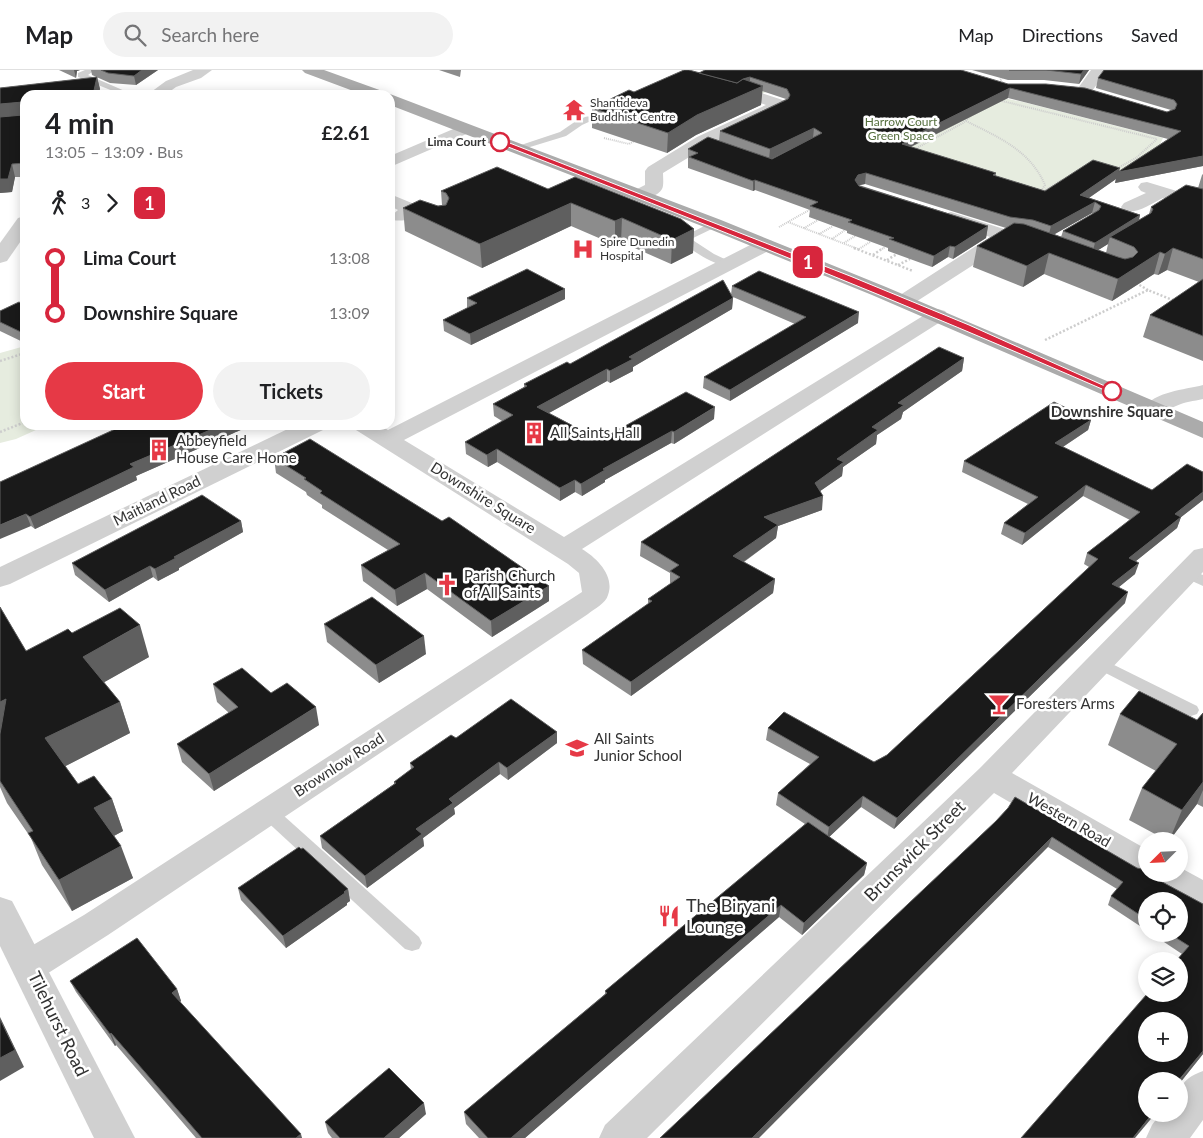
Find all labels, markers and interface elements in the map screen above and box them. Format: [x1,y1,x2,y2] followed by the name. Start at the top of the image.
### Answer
[103,12,453,57] search box
[25,20,73,49] text: Map
[121,21,149,49] icon: search
[161,23,259,46] text: Search here
[958,24,994,46] text: Map
[1022,24,1103,46] text: Directions
[1131,24,1178,46] text: Saved
[590,95,676,124] place label: Shantideva Buddhist Centre
[561,97,587,123] temple icon: Shantideva Buddhist Centre
[45,106,114,140] text: 4 min
[865,114,938,143] park label: Harrow Court Green Space
[321,121,370,144] text: £2.61
[490,132,510,152] marker: Lima Court
[427,134,487,149] place label: Lima Court
[45,142,183,161] text: 13:05 – 13:09 · Bus
[45,189,73,217] icon: walk
[98,189,126,217] icon: forward
[144,192,155,214] text: 1
[81,193,90,212] text: 3
[600,234,675,263] place label: Spire Dunedin Hospital
[570,236,596,262] hospital icon: Spire Dunedin Hospital
[83,246,176,269] text: Lima Court
[792,246,824,278] line badge: 1
[329,248,370,267] text: 13:08
[803,251,813,273] text: 1
[83,301,238,324] text: Downshire Square
[329,303,370,322] text: 13:09
[45,362,203,420] button: Start
[213,362,370,420] button: Tickets
[1102,381,1122,401] marker: Downshire Square
[1051,402,1173,420] place label: Downshire Square
[521,420,547,446] building icon: All Saints Hall
[550,423,640,441] place label: All Saints Hall
[176,431,297,466] place label: Abbeyfield House Care Home
[146,437,172,463] building icon: Abbeyfield House Care Home
[428,458,540,537] street label: Downshire Square
[110,471,203,529] street label: Maitland Road
[464,566,555,601] place label: Parish Church of All Saints
[434,572,460,598] church icon: Parish Church of All Saints
[986,691,1012,717] bar icon: Foresters Arms
[1016,694,1115,712] place label: Foresters Arms
[290,728,387,800] street label: Brownlow Road
[594,729,682,764] place label: All Saints Junior School
[564,735,590,761] school or university icon: All Saints Junior School
[1025,788,1114,850] street label: Western Road
[859,795,970,905] street label: Brunswick Street
[1138,832,1188,882] north arrow
[1138,832,1188,1122] map controls
[1138,892,1188,942] button: locate
[686,894,775,937] place label: The Biryani Lounge
[656,903,682,929] restaurant icon: The Biryani Lounge
[1138,952,1188,1002] button: layers
[24,968,94,1080] street label: Tilehurst Road
[1138,1012,1188,1062] button: +
[1138,1072,1188,1122] button: −

